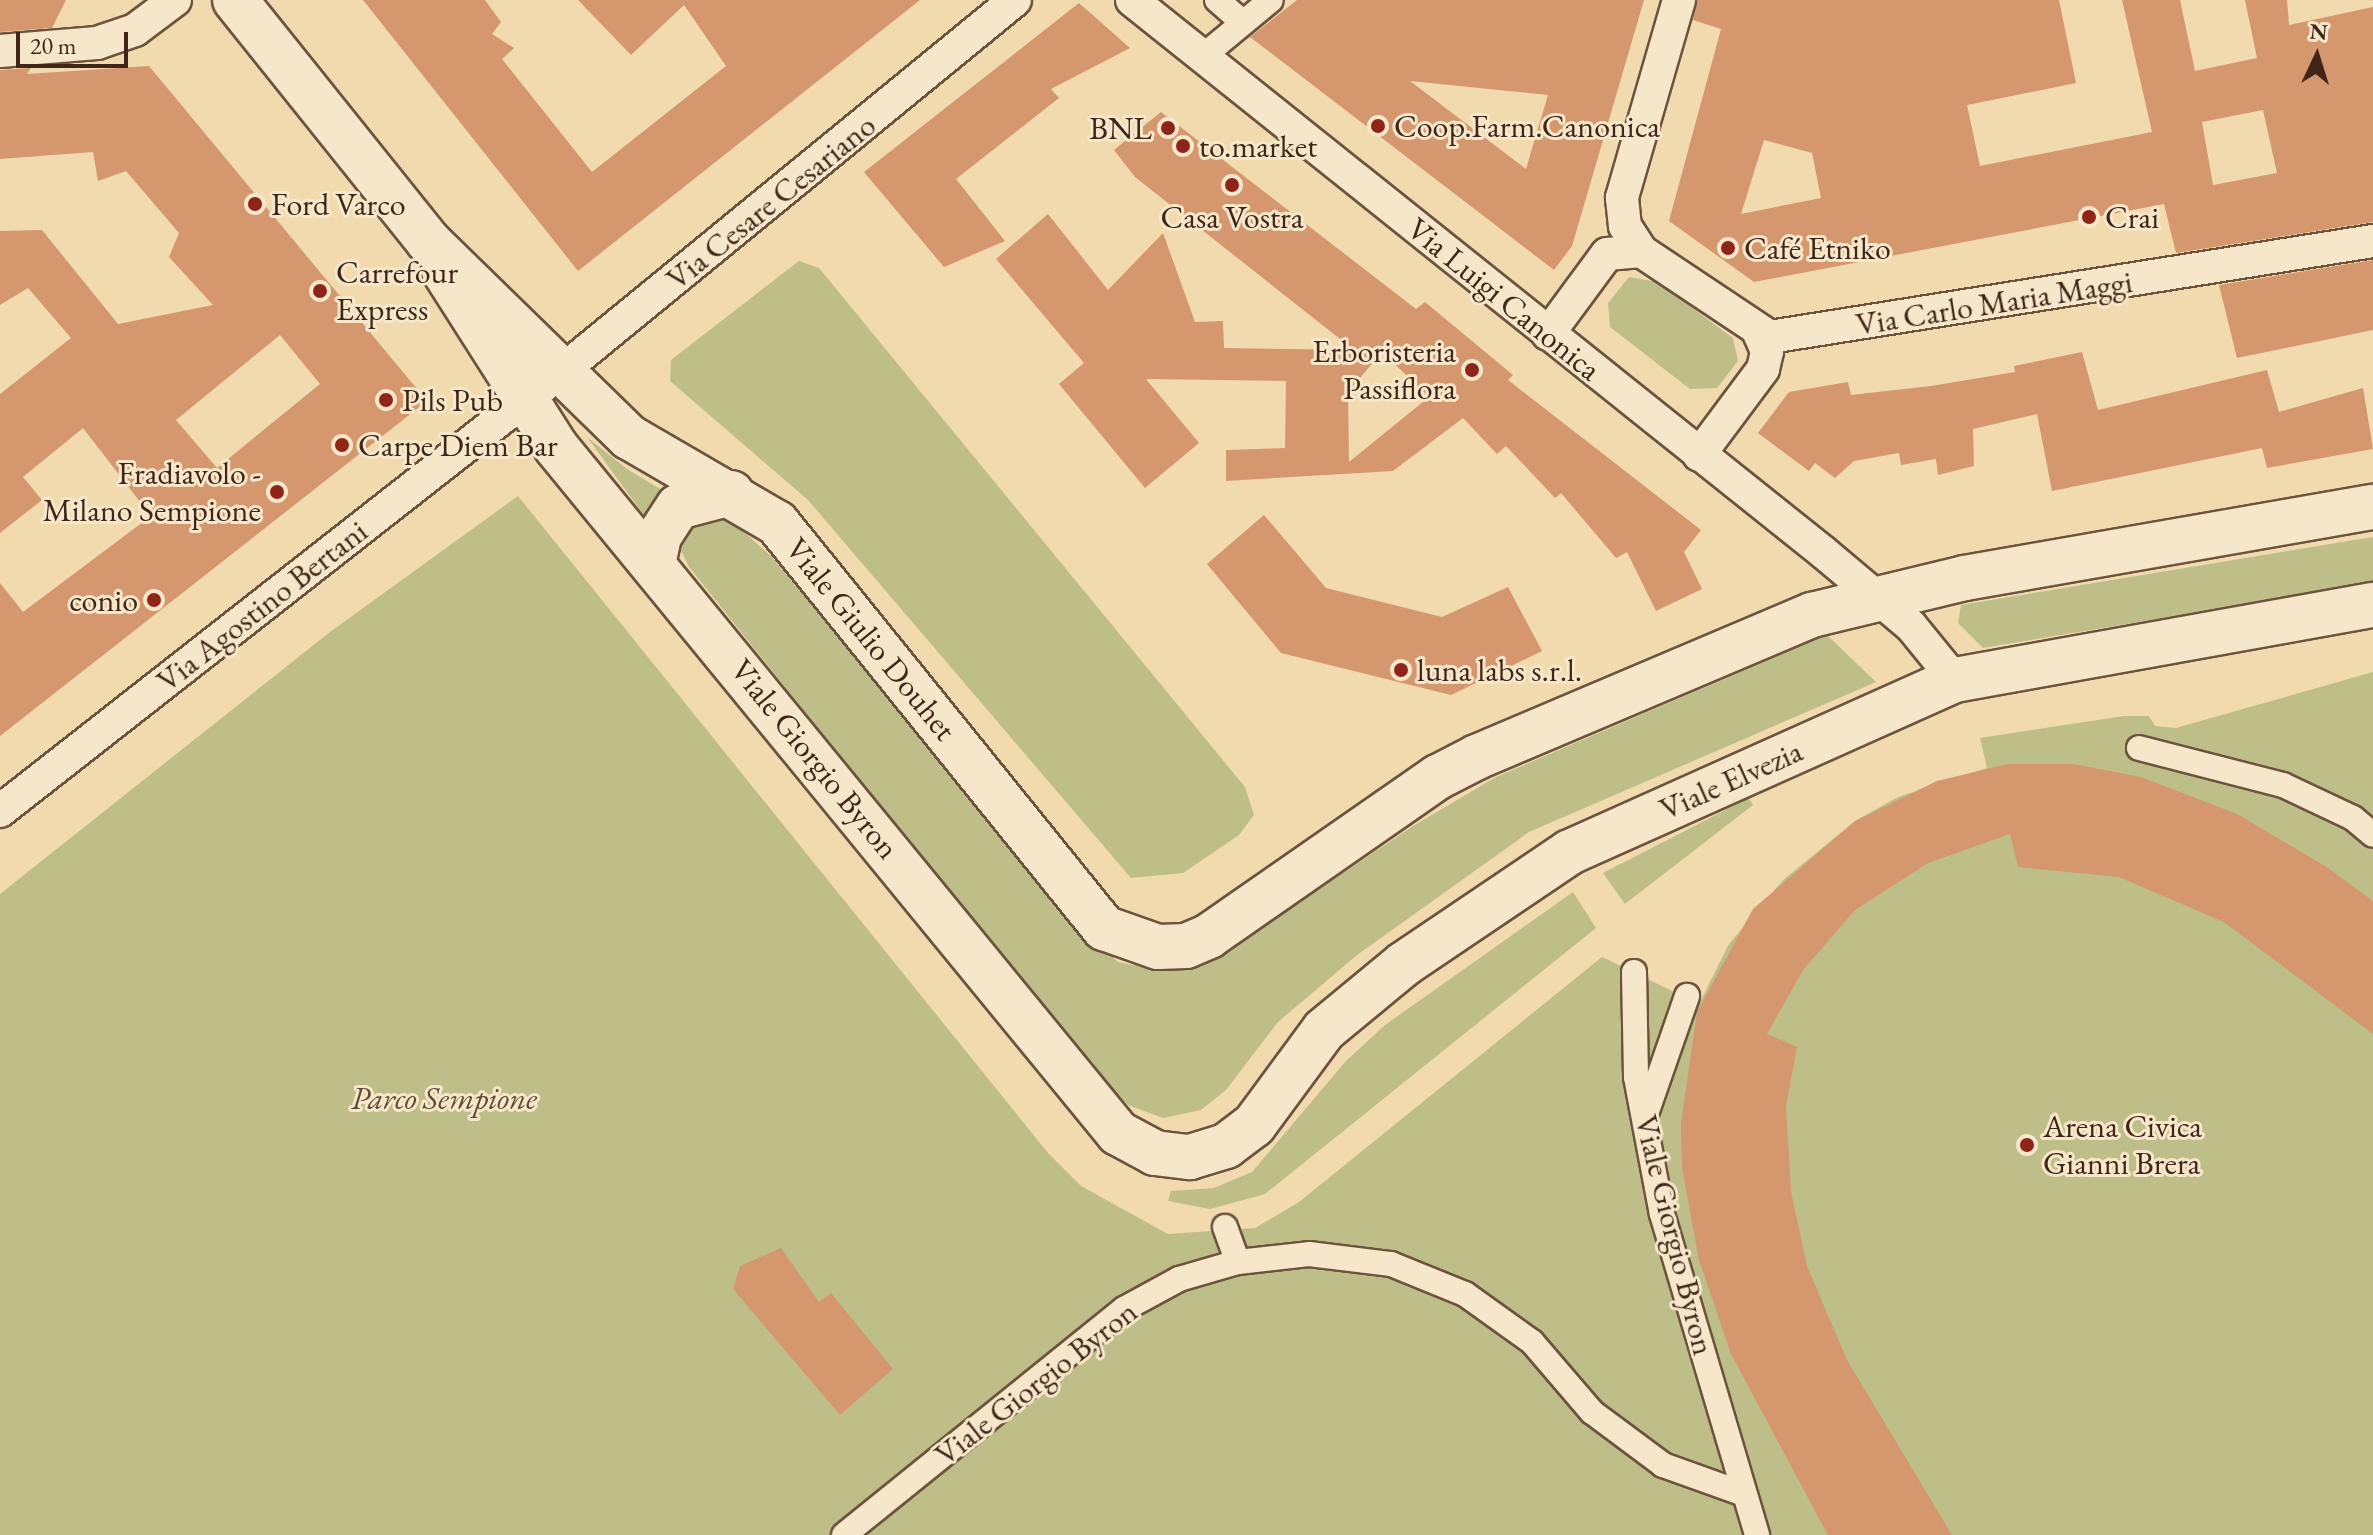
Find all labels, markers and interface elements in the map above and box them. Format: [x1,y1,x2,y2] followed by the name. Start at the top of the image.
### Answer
[20,16,132,66] scale bar
[2277,16,2357,96] north arrow
[2309,16,2329,47] text: N
[30,30,77,61] text: 20 m
[659,106,883,298] street label: Via Cesare Cesariano
[1394,107,1660,145] place label: Coop.Farm.Canonica
[1089,109,1152,147] place label: BNL
[1369,117,1387,135] marker: Coop.Farm.Canonica
[1159,119,1177,137] marker: BNL
[1199,127,1317,165] place label: to.market
[1174,137,1192,155] marker: to.market
[1223,176,1241,194] marker: Casa Vostra
[271,185,406,223] place label: Ford Varco
[246,195,264,213] marker: Ford Varco
[1161,198,1303,236] place label: Casa Vostra
[2105,198,2159,236] place label: Crai
[2080,208,2098,226] marker: Crai
[1400,209,1608,389] street label: Via Luigi Canonica
[1744,229,1891,267] place label: Café Etniko
[1719,239,1737,257] marker: Café Etniko
[336,254,458,329] place label: Carrefour Express
[1853,262,2135,344] street label: Via Carlo Maria Maggi
[311,282,329,300] marker: Carrefour Express
[1312,333,1456,408] place label: Erboristeria Passiflora
[1463,361,1481,379] marker: Erboristeria Passiflora
[402,381,503,419] place label: Pils Pub
[377,391,395,409] marker: Pils Pub
[358,426,558,464] place label: Carpe Diem Bar
[333,436,351,454] marker: Carpe Diem Bar
[43,455,261,530] place label: Fradiavolo - Milano Sempione
[268,483,286,501] marker: Fradiavolo - Milano Sempione
[149,512,375,700] street label: Via Agostino Bertani
[778,530,964,748] street label: Viale Giulio Douhet
[69,581,138,619] place label: conio
[145,591,163,609] marker: conio
[723,651,907,867] street label: Viale Giorgio Byron
[1417,651,1582,689] place label: luna labs s.r.l.
[1392,661,1410,679] marker: luna labs s.r.l.
[1654,732,1808,828] street label: Viale Elvezia
[351,1079,537,1117] park label: Parco Sempione
[2043,1108,2202,1183] place label: Arena Civica Gianni Brera
[1627,1111,1723,1359] street label: Viale Giorgio Byron
[2018,1136,2036,1154] marker: Arena Civica Gianni Brera
[927,1292,1145,1474] street label: Viale Giorgio Byron

